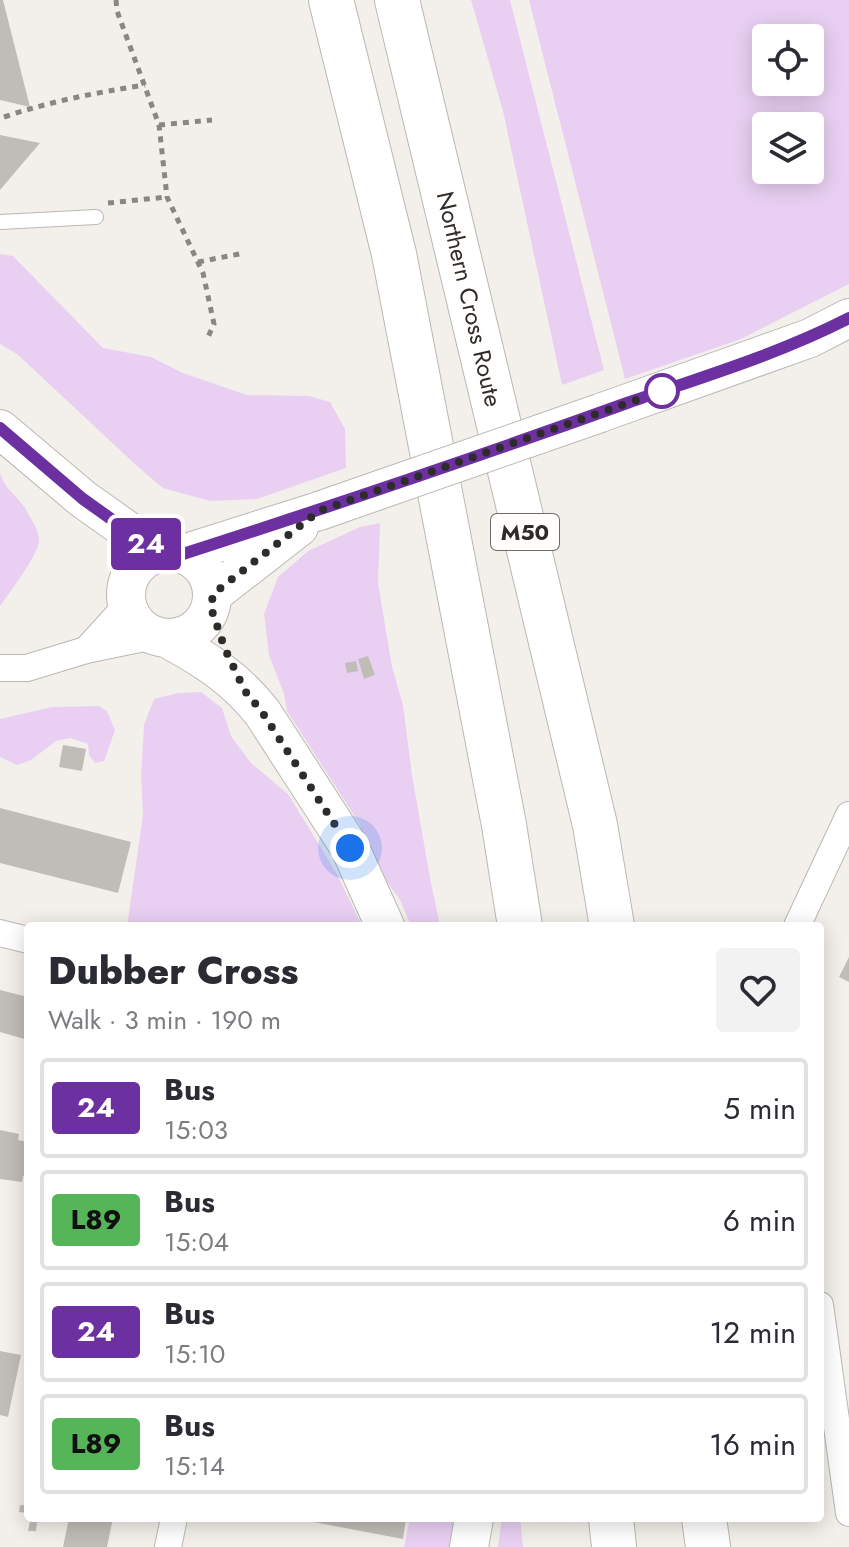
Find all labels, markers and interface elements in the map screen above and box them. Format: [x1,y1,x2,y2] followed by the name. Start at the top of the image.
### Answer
[752,24,824,184] map controls
[752,24,824,96] button: locate
[752,112,824,184] button: layers
[428,188,511,410] street label: Northern Cross Route
[645,374,679,408] unlabelled marker
[491,514,559,550] road number: M50
[110,518,182,570] line badge: 24
[127,523,165,564] text: 24
[330,828,370,868] your location
[48,943,299,998] text: Dubber Cross
[716,948,800,1032] button: heart
[48,1001,281,1039] text: Walk · 3 min · 190 m
[164,1068,215,1111] text: Bus
[77,1087,115,1128] text: 24
[723,1087,796,1130] text: 5 min
[164,1111,228,1149] text: 15:03
[164,1180,215,1223] text: Bus
[70,1199,122,1240] text: L89
[723,1199,796,1242] text: 6 min
[164,1223,229,1261] text: 15:04
[164,1292,215,1335] text: Bus
[77,1311,115,1352] text: 24
[709,1311,796,1354] text: 12 min
[164,1335,225,1373] text: 15:10
[164,1404,215,1447] text: Bus
[70,1423,122,1464] text: L89
[709,1423,796,1466] text: 16 min
[164,1447,225,1485] text: 15:14

